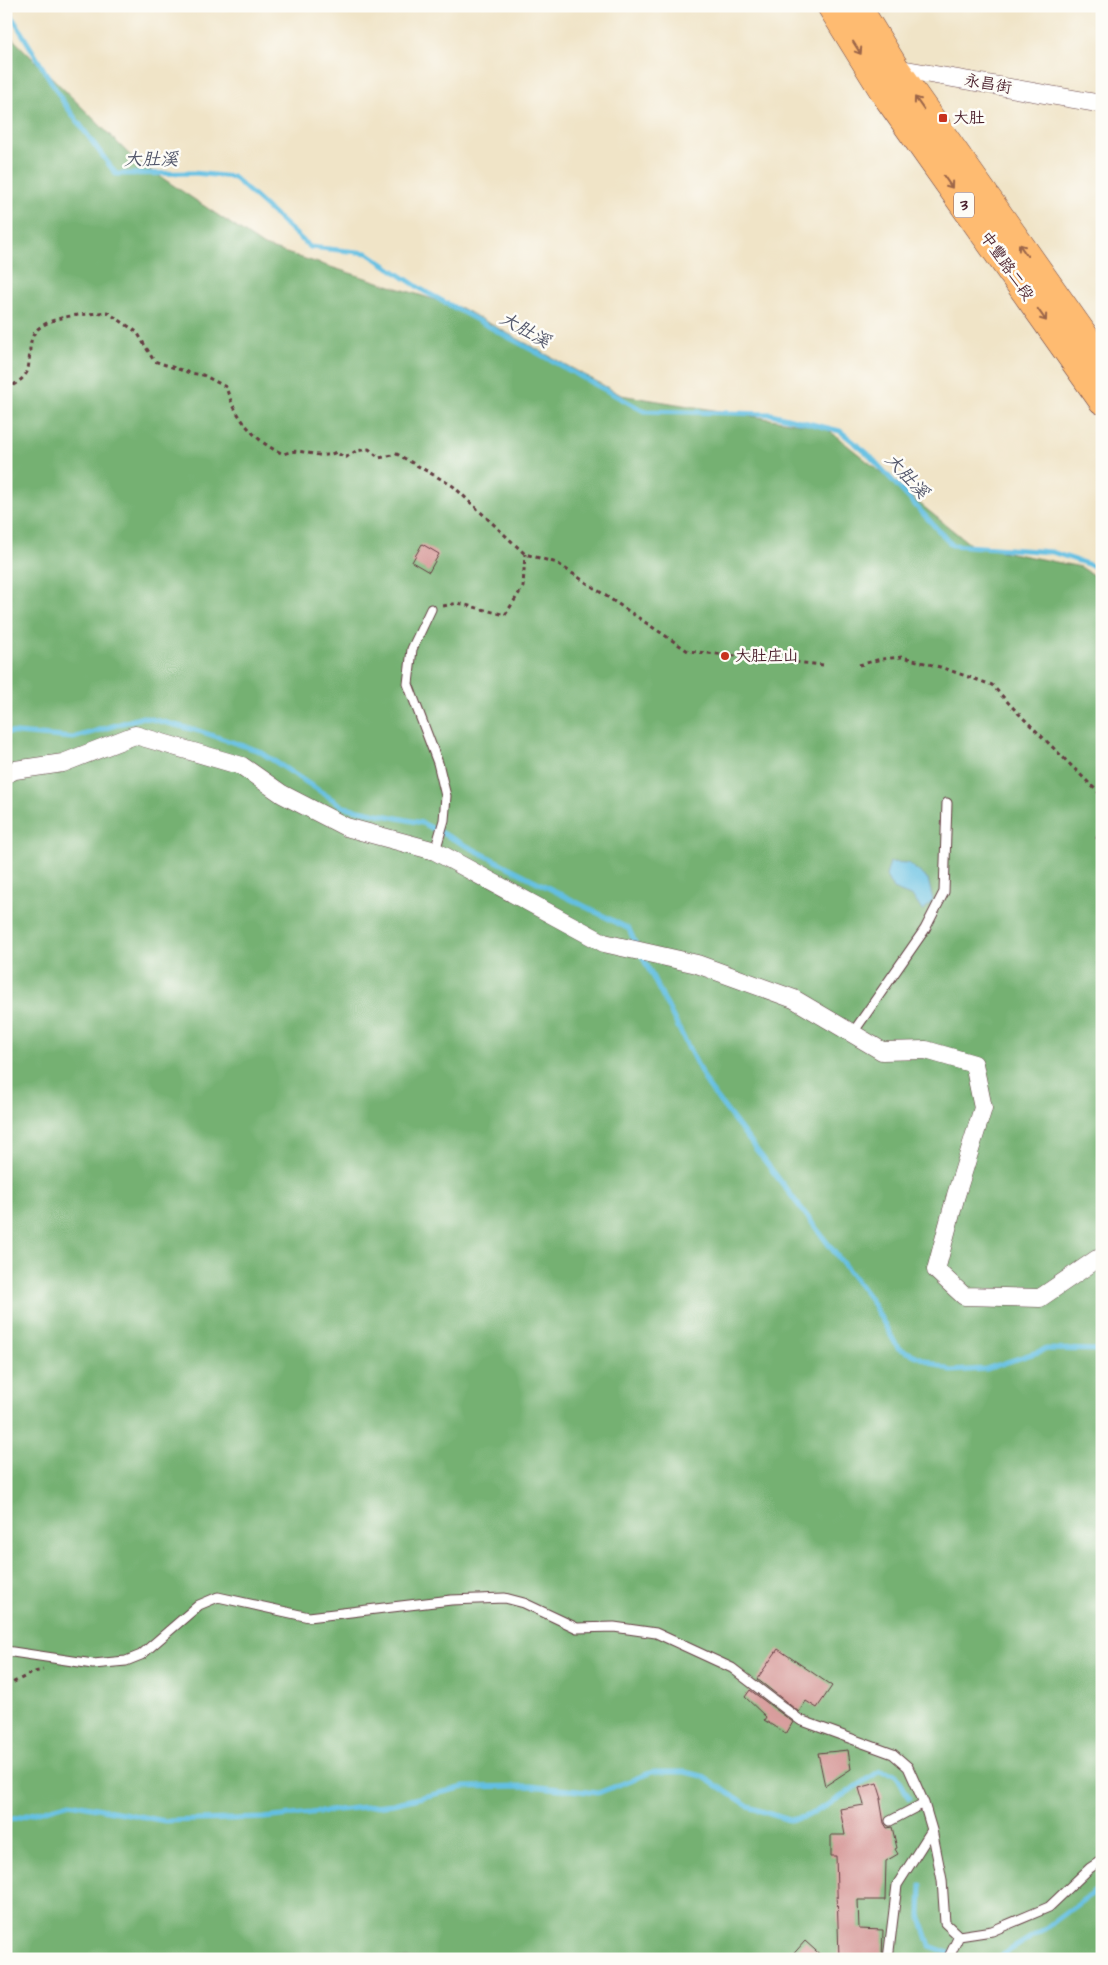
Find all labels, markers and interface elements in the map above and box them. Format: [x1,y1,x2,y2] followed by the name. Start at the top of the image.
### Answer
[852,40,862,54] one-way arrow
[962,69,1014,99] street label: 永昌街
[914,96,924,110] one-way arrow
[953,107,985,129] place label: 大肚
[937,112,949,124] marker: 大肚
[124,147,179,172] water label: 大肚溪
[943,175,953,189] one-way arrow
[954,192,974,218] road number: 3
[975,227,1039,305] street label: 中豐路二段
[1018,243,1028,257] one-way arrow
[495,306,556,355] water label: 大肚溪
[1037,308,1047,322] one-way arrow
[879,448,935,505] water label: 大肚溪
[735,645,799,667] place label: 大肚庄山
[719,650,731,662] marker: 大肚庄山

